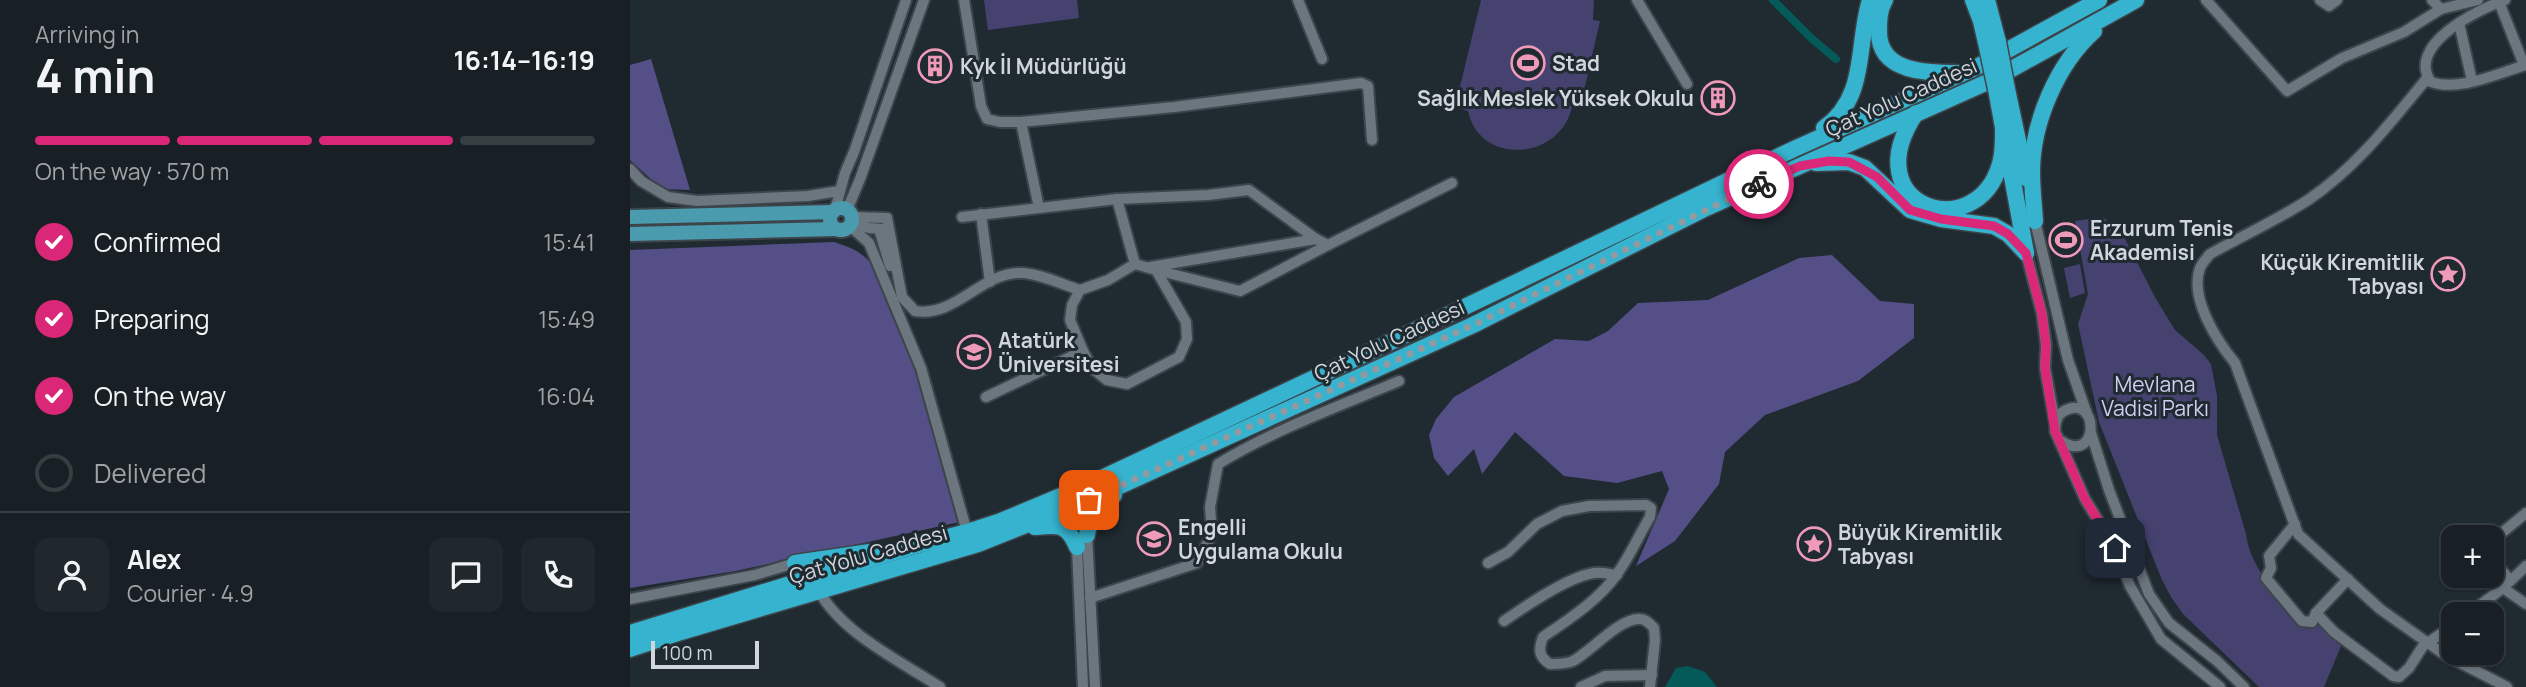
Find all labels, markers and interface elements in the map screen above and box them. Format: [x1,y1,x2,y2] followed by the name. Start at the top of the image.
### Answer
[35,18,140,50] text: Arriving in
[453,42,595,78] text: 16:14–16:19
[35,44,155,107] text: 4 min
[1509,44,1547,82] sports icon: Stad
[916,47,954,85] building icon: Kyk İl Müdürlüğü
[1552,49,1600,77] place label: Stad
[1821,51,1981,143] street label: Çat Yolu Caddesi
[960,52,1127,80] place label: Kyk İl Müdürlüğü
[1699,79,1737,117] building icon: Sağlık Meslek Yüksek Okulu
[1417,84,1694,112] place label: Sağlık Meslek Yüksek Okulu
[1724,149,1794,219] courier
[35,155,229,187] text: On the way · 570 m
[1740,165,1778,203] icon: bike
[2090,214,2233,266] place label: Erzurum Tenis Akademisi
[2047,221,2085,259] sports icon: Erzurum Tenis Akademisi
[35,223,73,261] icon: check
[94,224,221,260] text: Confirmed
[543,226,595,258] text: 15:41
[2260,248,2425,300] place label: Küçük Kiremitlik Tabyası
[2429,255,2467,293] place icon: Küçük Kiremitlik Tabyası
[1309,293,1469,387] street label: Çat Yolu Caddesi
[35,300,73,338] icon: check
[94,301,210,337] text: Preparing
[538,303,595,335] text: 15:49
[998,326,1120,378] place label: Atatürk Üniversitesi
[955,333,993,371] school or university icon: Atatürk Üniversitesi
[2101,370,2209,422] park label: Mevlana Vadisi Parkı
[35,377,73,415] icon: check
[94,378,226,414] text: On the way
[537,380,595,412] text: 16:04
[94,455,206,491] text: Delivered
[1059,470,1119,530] pin
[1070,481,1108,519] icon: bag
[1178,513,1343,565] place label: Engelli Uygulama Okulu
[786,518,950,590] street label: Çat Yolu Caddesi
[1838,518,2002,570] place label: Büyük Kiremitlik Tabyası
[2085,518,2145,578] pin
[1135,520,1173,558] school or university icon: Engelli Uygulama Okulu
[1795,525,1833,563] place icon: Büyük Kiremitlik Tabyası
[2441,525,2504,665] map controls
[2441,525,2504,588] button: +
[2096,529,2134,567] icon: home
[35,538,109,612] button: person
[429,538,503,612] button: chat
[521,538,595,612] button: phone
[127,541,181,577] text: Alex
[127,577,254,609] text: Courier · 4.9
[2441,602,2504,665] button: −
[651,638,760,670] scale bar
[662,640,713,666] text: 100 m

